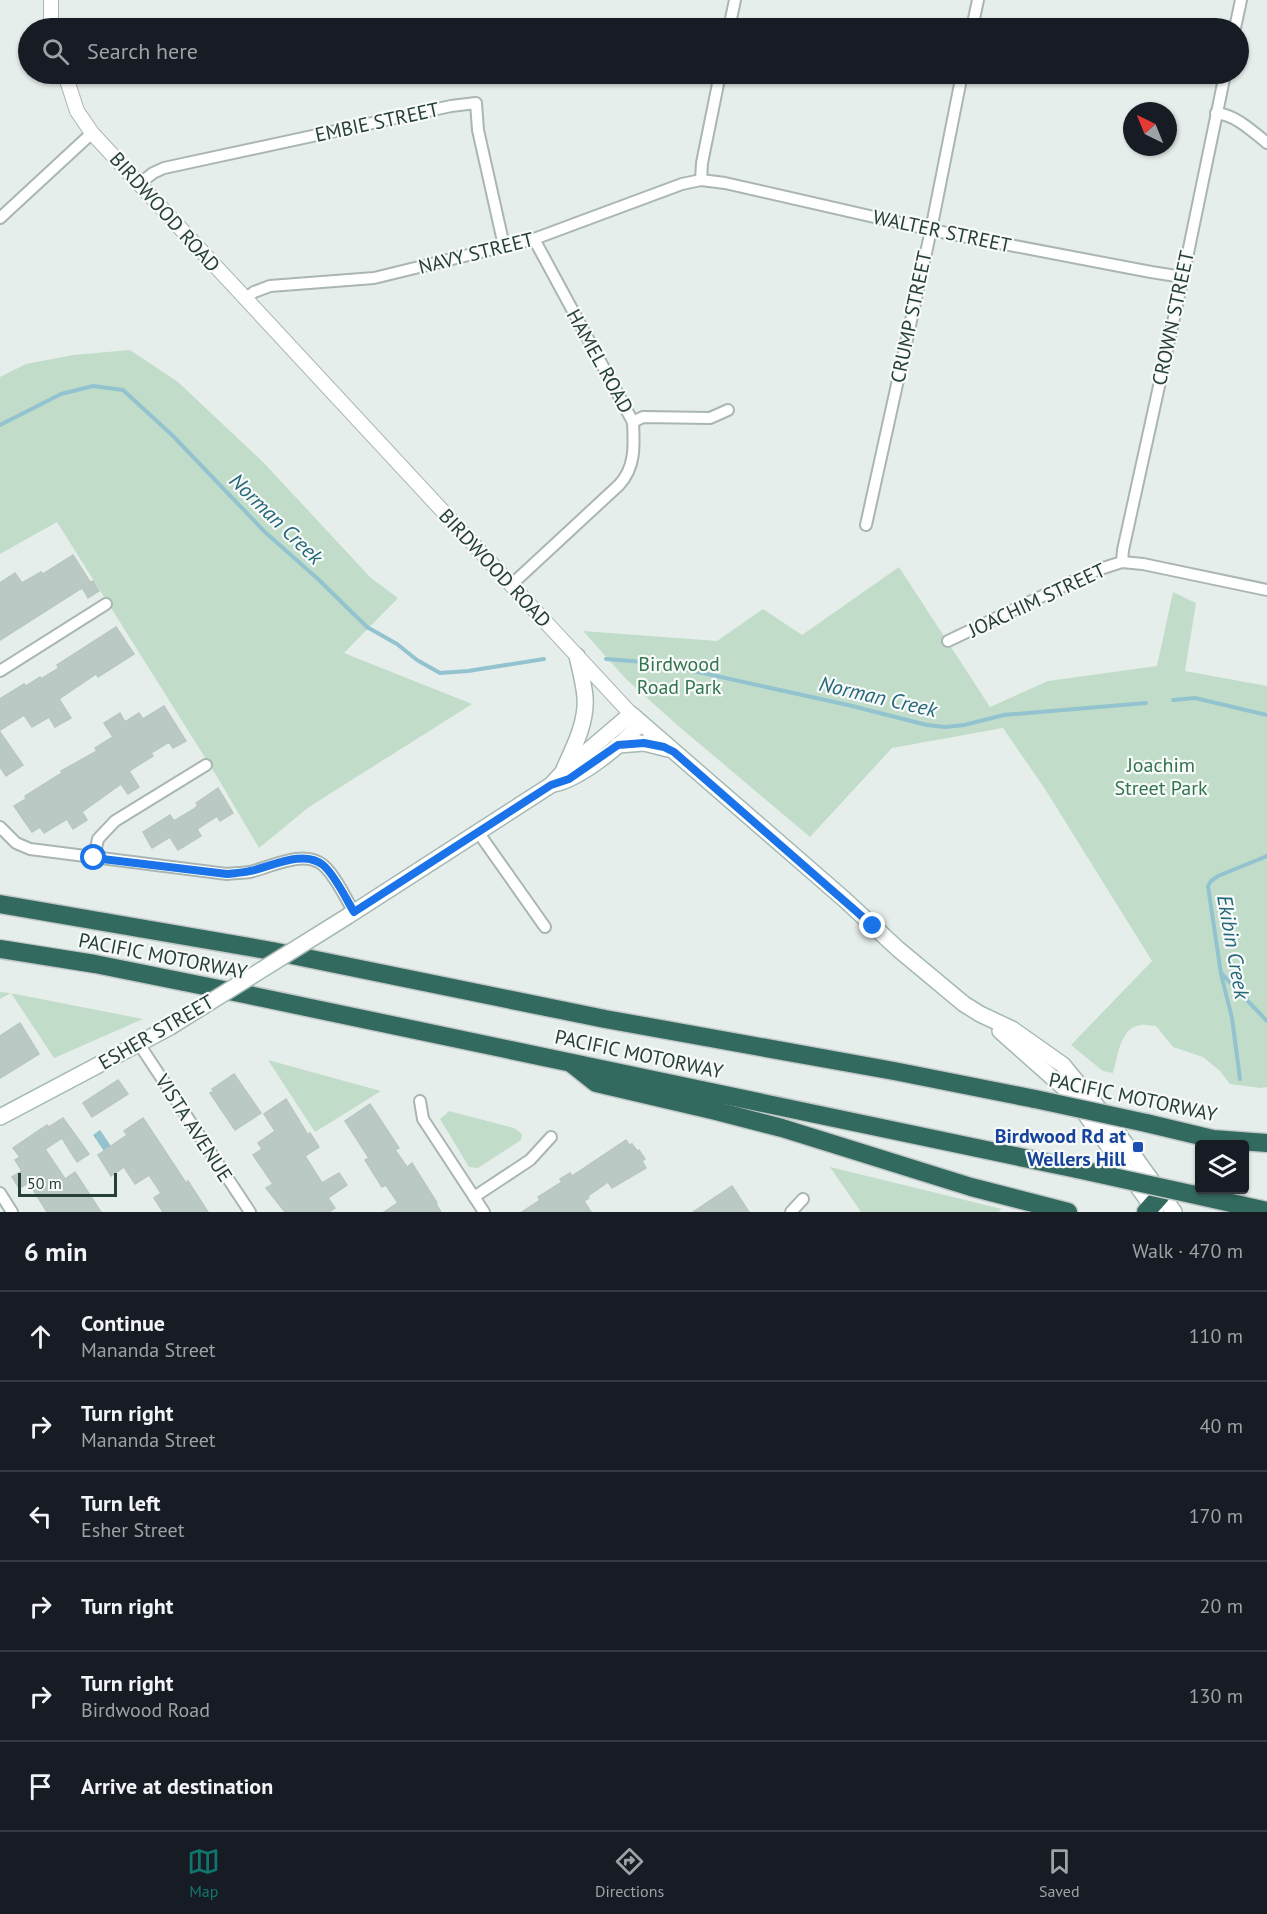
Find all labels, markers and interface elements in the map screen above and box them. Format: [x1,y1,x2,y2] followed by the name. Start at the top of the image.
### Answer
[18,18,1249,84] search box
[39,35,72,68] icon: search
[87,37,198,65] text: Search here
[313,96,441,148] street label: EMBIE STREET
[1123,102,1177,156] north arrow
[104,146,226,278] street label: BIRDWOOD ROAD
[870,204,1014,258] street label: WALTER STREET
[416,226,536,280] street label: NAVY STREET
[1146,248,1200,388] street label: CROWN STREET
[884,249,938,385] street label: CRUMP STREET
[561,304,639,418] street label: HAMEL ROAD
[224,467,330,571] water label: Norman Creek
[433,503,557,633] street label: BIRDWOOD ROAD
[963,557,1110,644] street label: JOACHIM STREET
[637,651,722,700] park label: Birdwood Road Park
[817,670,941,724] water label: Norman Creek
[1114,752,1208,801] park label: Joachim Street Park
[80,844,106,870] route start
[1211,893,1256,1003] water label: Ekibin Creek
[859,912,885,938] route end
[76,927,250,985] street label: PACIFIC MOTORWAY
[94,989,218,1075] street label: ESHER STREET
[552,1023,726,1085] street label: PACIFIC MOTORWAY
[1046,1066,1220,1128] street label: PACIFIC MOTORWAY
[149,1068,238,1187] street label: VISTA AVENUE
[995,1123,1126,1172] place label: Birdwood Rd at Wellers Hill
[1131,1140,1145,1154] marker: Birdwood Rd at Wellers Hill
[1195,1140,1249,1194] map controls
[1195,1140,1249,1194] button: layers
[18,1170,117,1198] scale bar
[27,1173,62,1193] text: 50 m
[24,1235,87,1268] text: 6 min
[1132,1238,1243,1264] text: Walk · 470 m
[81,1309,165,1337] text: Continue
[24,1320,57,1353] icon: ahead
[1189,1323,1243,1349] text: 110 m
[81,1337,216,1363] text: Mananda Street
[81,1399,173,1427] text: Turn right
[24,1410,57,1443] icon: right
[1200,1413,1243,1439] text: 40 m
[81,1427,216,1453] text: Mananda Street
[81,1489,161,1517] text: Turn left
[24,1500,57,1533] icon: left
[1189,1503,1243,1529] text: 170 m
[81,1517,184,1543] text: Esher Street
[24,1590,57,1623] icon: right
[81,1592,173,1620] text: Turn right
[1200,1593,1243,1619] text: 20 m
[81,1669,173,1697] text: Turn right
[24,1680,57,1713] icon: right
[1189,1683,1243,1709] text: 130 m
[81,1697,210,1723] text: Birdwood Road
[24,1770,57,1803] icon: arrive
[81,1772,273,1800] text: Arrive at destination
[187,1845,220,1901] tab: Map
[595,1845,664,1901] tab: Directions
[1039,1845,1080,1901] tab: Saved

